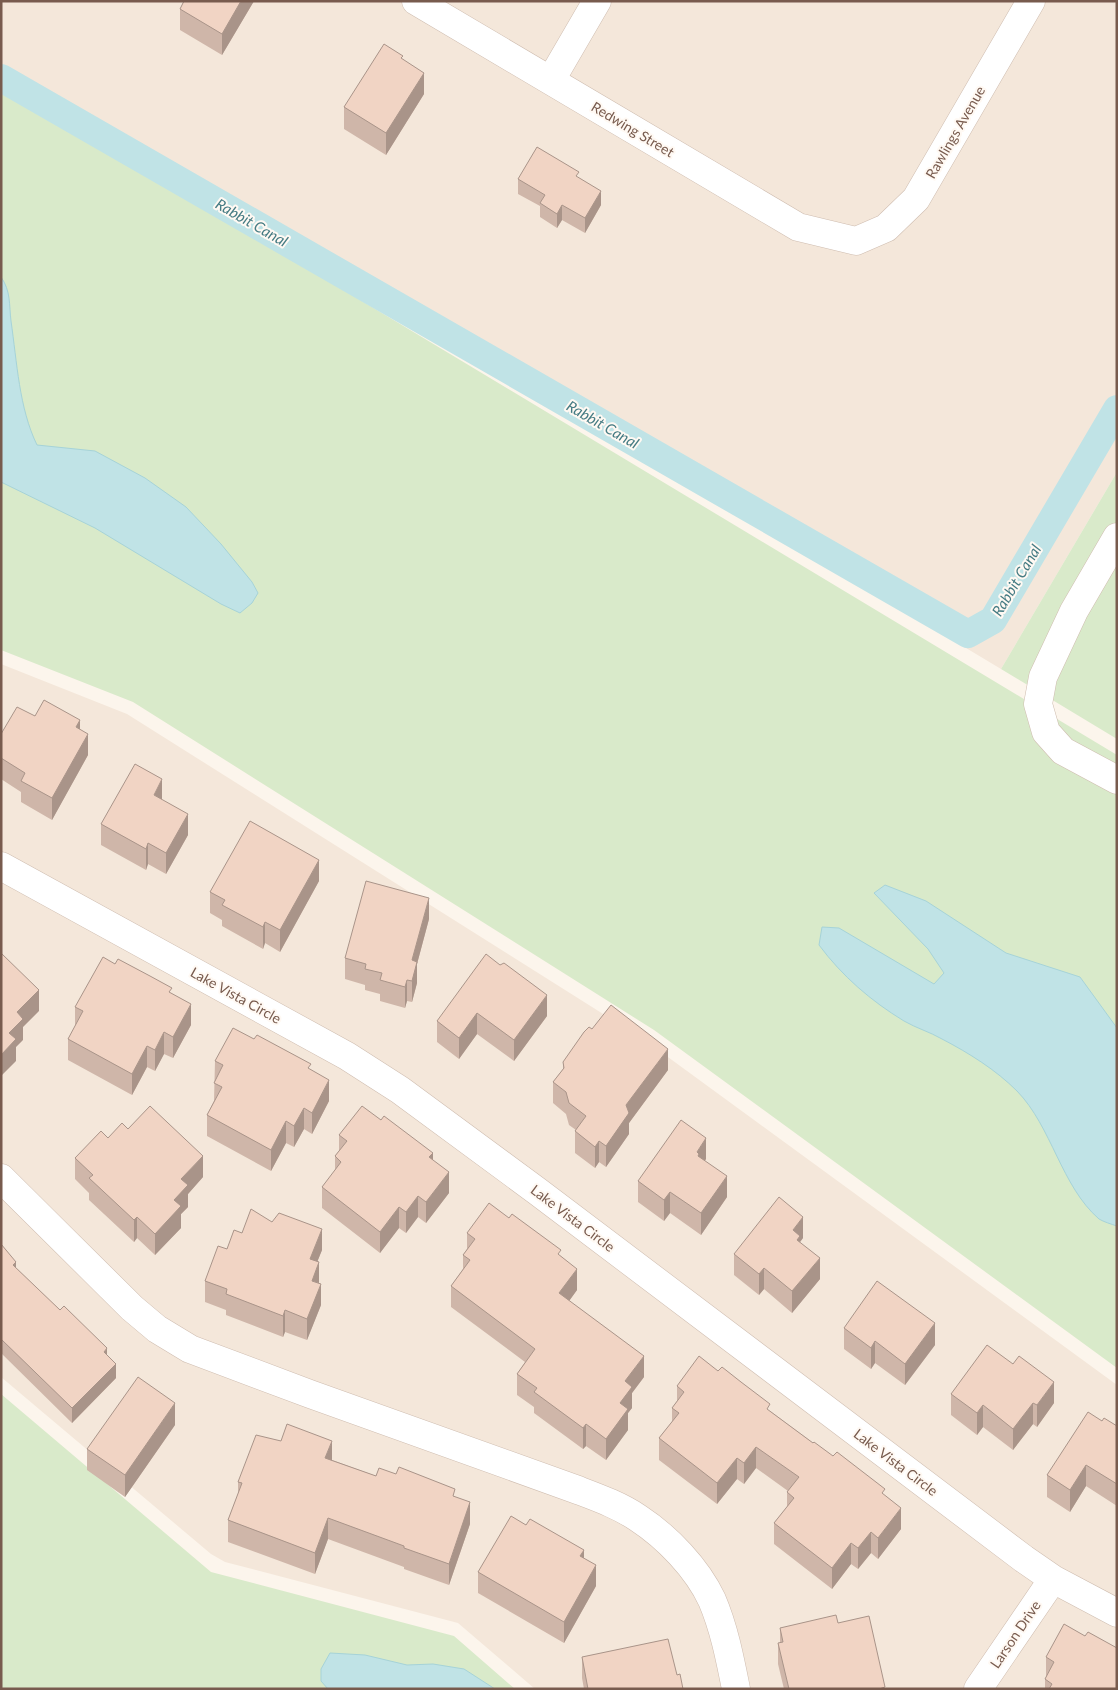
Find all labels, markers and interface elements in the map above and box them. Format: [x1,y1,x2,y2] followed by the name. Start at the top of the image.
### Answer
[922,83,988,181] street label: Rawlings Avenue
[589,98,677,160] street label: Redwing Street
[213,194,292,250] water label: Rabbit Canal
[564,396,643,452] water label: Rabbit Canal
[988,540,1045,619] water label: Rabbit Canal
[188,963,284,1027] street label: Lake Vista Circle
[528,1181,618,1255] street label: Lake Vista Circle
[851,1425,941,1499] street label: Lake Vista Circle
[986,1597,1044,1671] street label: Larson Drive

